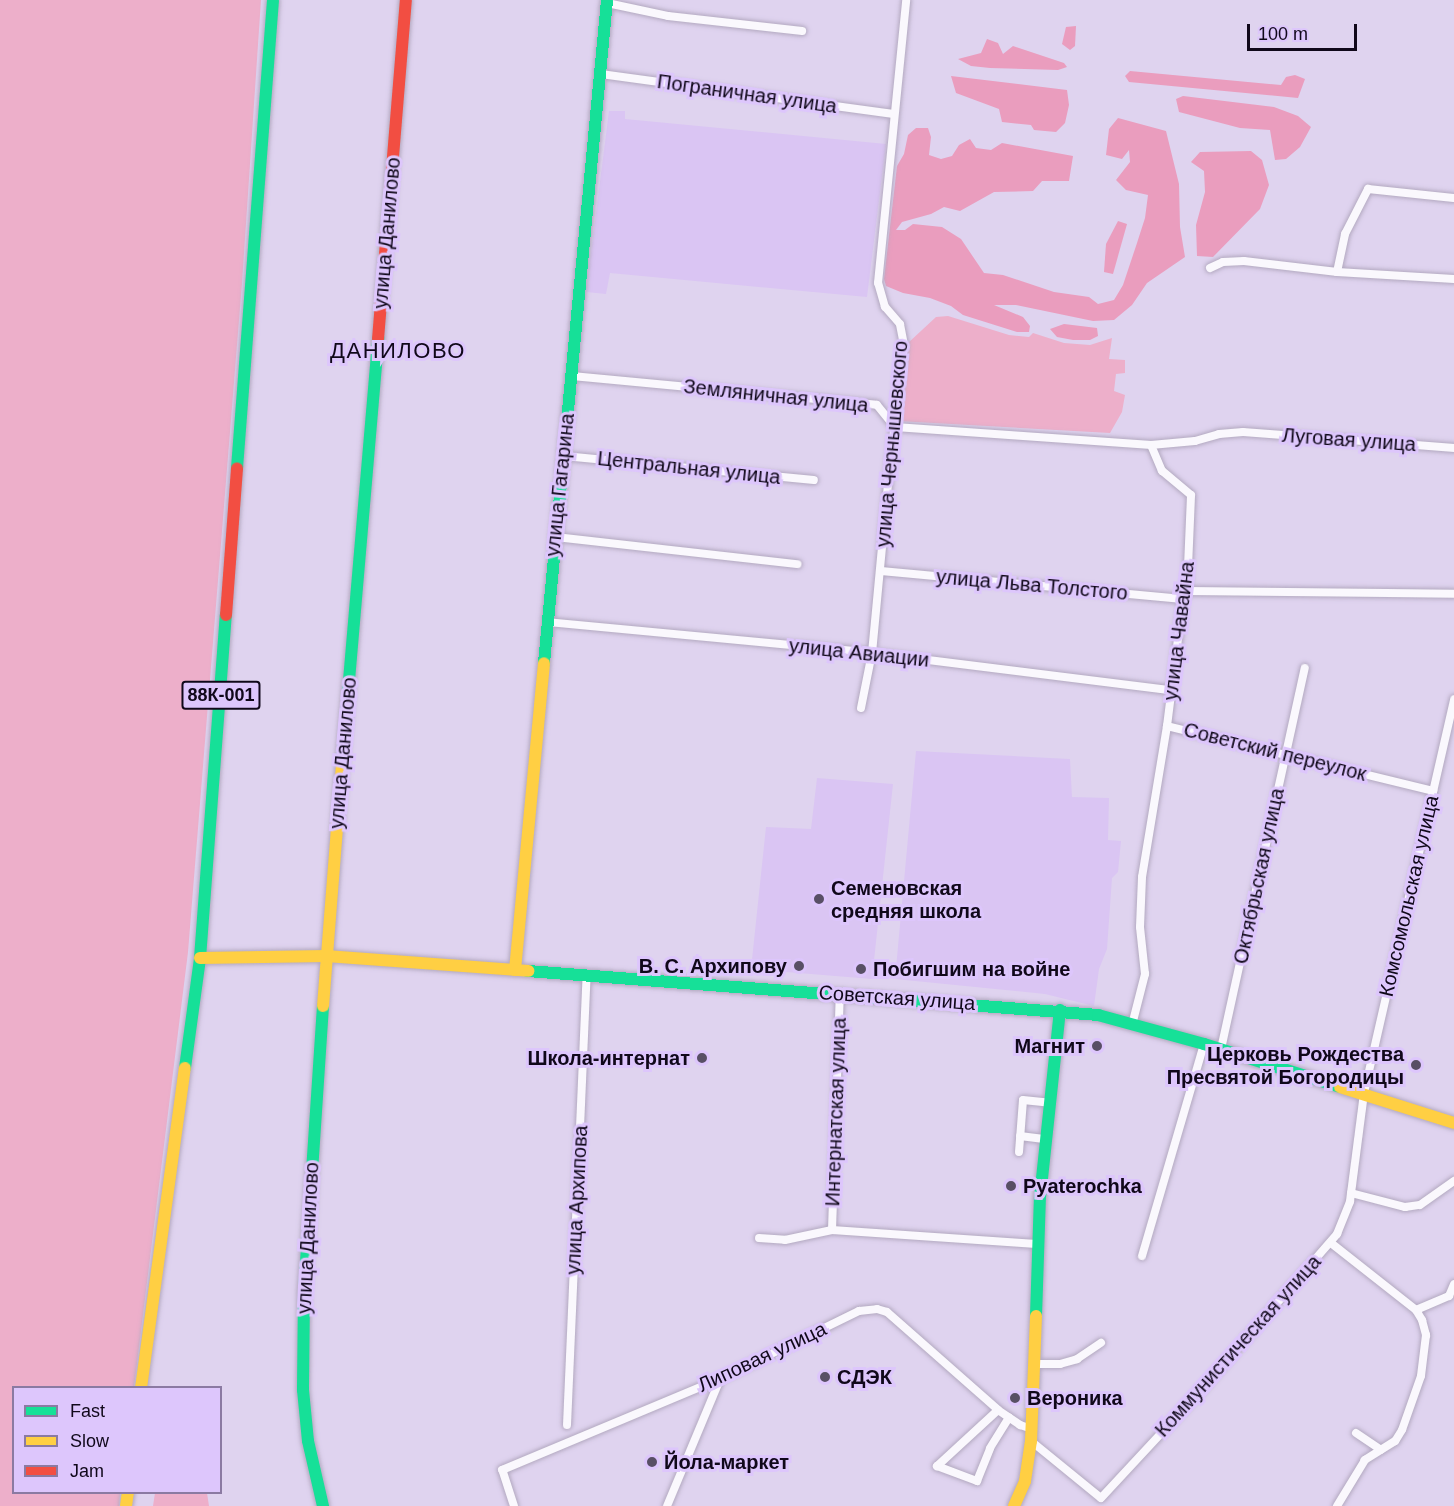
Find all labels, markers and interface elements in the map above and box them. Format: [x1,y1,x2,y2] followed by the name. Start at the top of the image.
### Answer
[1250,12,1360,50] scale bar
[1258,24,1308,44] text: 100 m
[656,70,838,118] street label: Пограничная улица
[368,156,406,310] street label: улица Данилово
[330,338,466,364] district label: ДАНИЛОВО
[871,340,913,548] street label: улица Чернышевского
[682,374,870,418] street label: Земляничная улица
[541,412,579,558] street label: улица Гагарина
[1281,423,1417,457] street label: Луговая улица
[596,446,782,490] street label: Центральная улица
[1159,560,1199,702] street label: улица Чавайна
[935,565,1129,605] street label: улица Льва Толстого
[788,634,930,672] street label: улица Авиации
[324,676,362,830] street label: улица Данилово
[180,680,262,710] road number: 88К-001
[1181,718,1369,786] street label: Советский переулок
[1229,786,1289,966] street label: Октябрьская улица
[1374,793,1444,999] street label: Комсомольская улица
[831,876,981,923] place label: Семеновская средняя школа
[812,892,826,906] marker: Семеновская средняя школа
[639,954,787,978] place label: В. С. Архипову
[873,957,1070,981] place label: Побигшим на войне
[792,959,806,973] marker: В. С. Архипову
[854,962,868,976] marker: Побигшим на войне
[818,981,976,1015] street label: Советская улица
[821,1017,851,1207] street label: Интернатская улица
[1014,1034,1085,1058] place label: Магнит
[1090,1039,1104,1053] marker: Магнит
[1167,1042,1404,1089] place label: Церковь Рождества Пресвятой Богородицы
[527,1046,690,1070] place label: Школа-интернат
[695,1051,709,1065] marker: Школа-интернат
[1409,1058,1423,1072] marker: Церковь Рождества Пресвятой Богородицы
[561,1125,593,1275] street label: улица Архипова
[292,1161,324,1315] street label: улица Данилово
[1023,1174,1142,1198] place label: Pyaterochka
[1004,1179,1018,1193] marker: Pyaterochka
[1150,1250,1326,1442] street label: Коммунистическая улица
[694,1317,830,1397] street label: Липовая улица
[837,1365,892,1389] place label: СДЭК
[818,1370,832,1384] marker: СДЭК
[12,1386,222,1494] legend
[1027,1386,1123,1410] place label: Вероника
[1008,1391,1022,1405] marker: Вероника
[70,1401,105,1421] text: Fast
[70,1431,109,1451] text: Slow
[664,1450,789,1474] place label: Йола-маркет
[645,1455,659,1469] marker: Йола-маркет
[70,1461,104,1481] text: Jam

